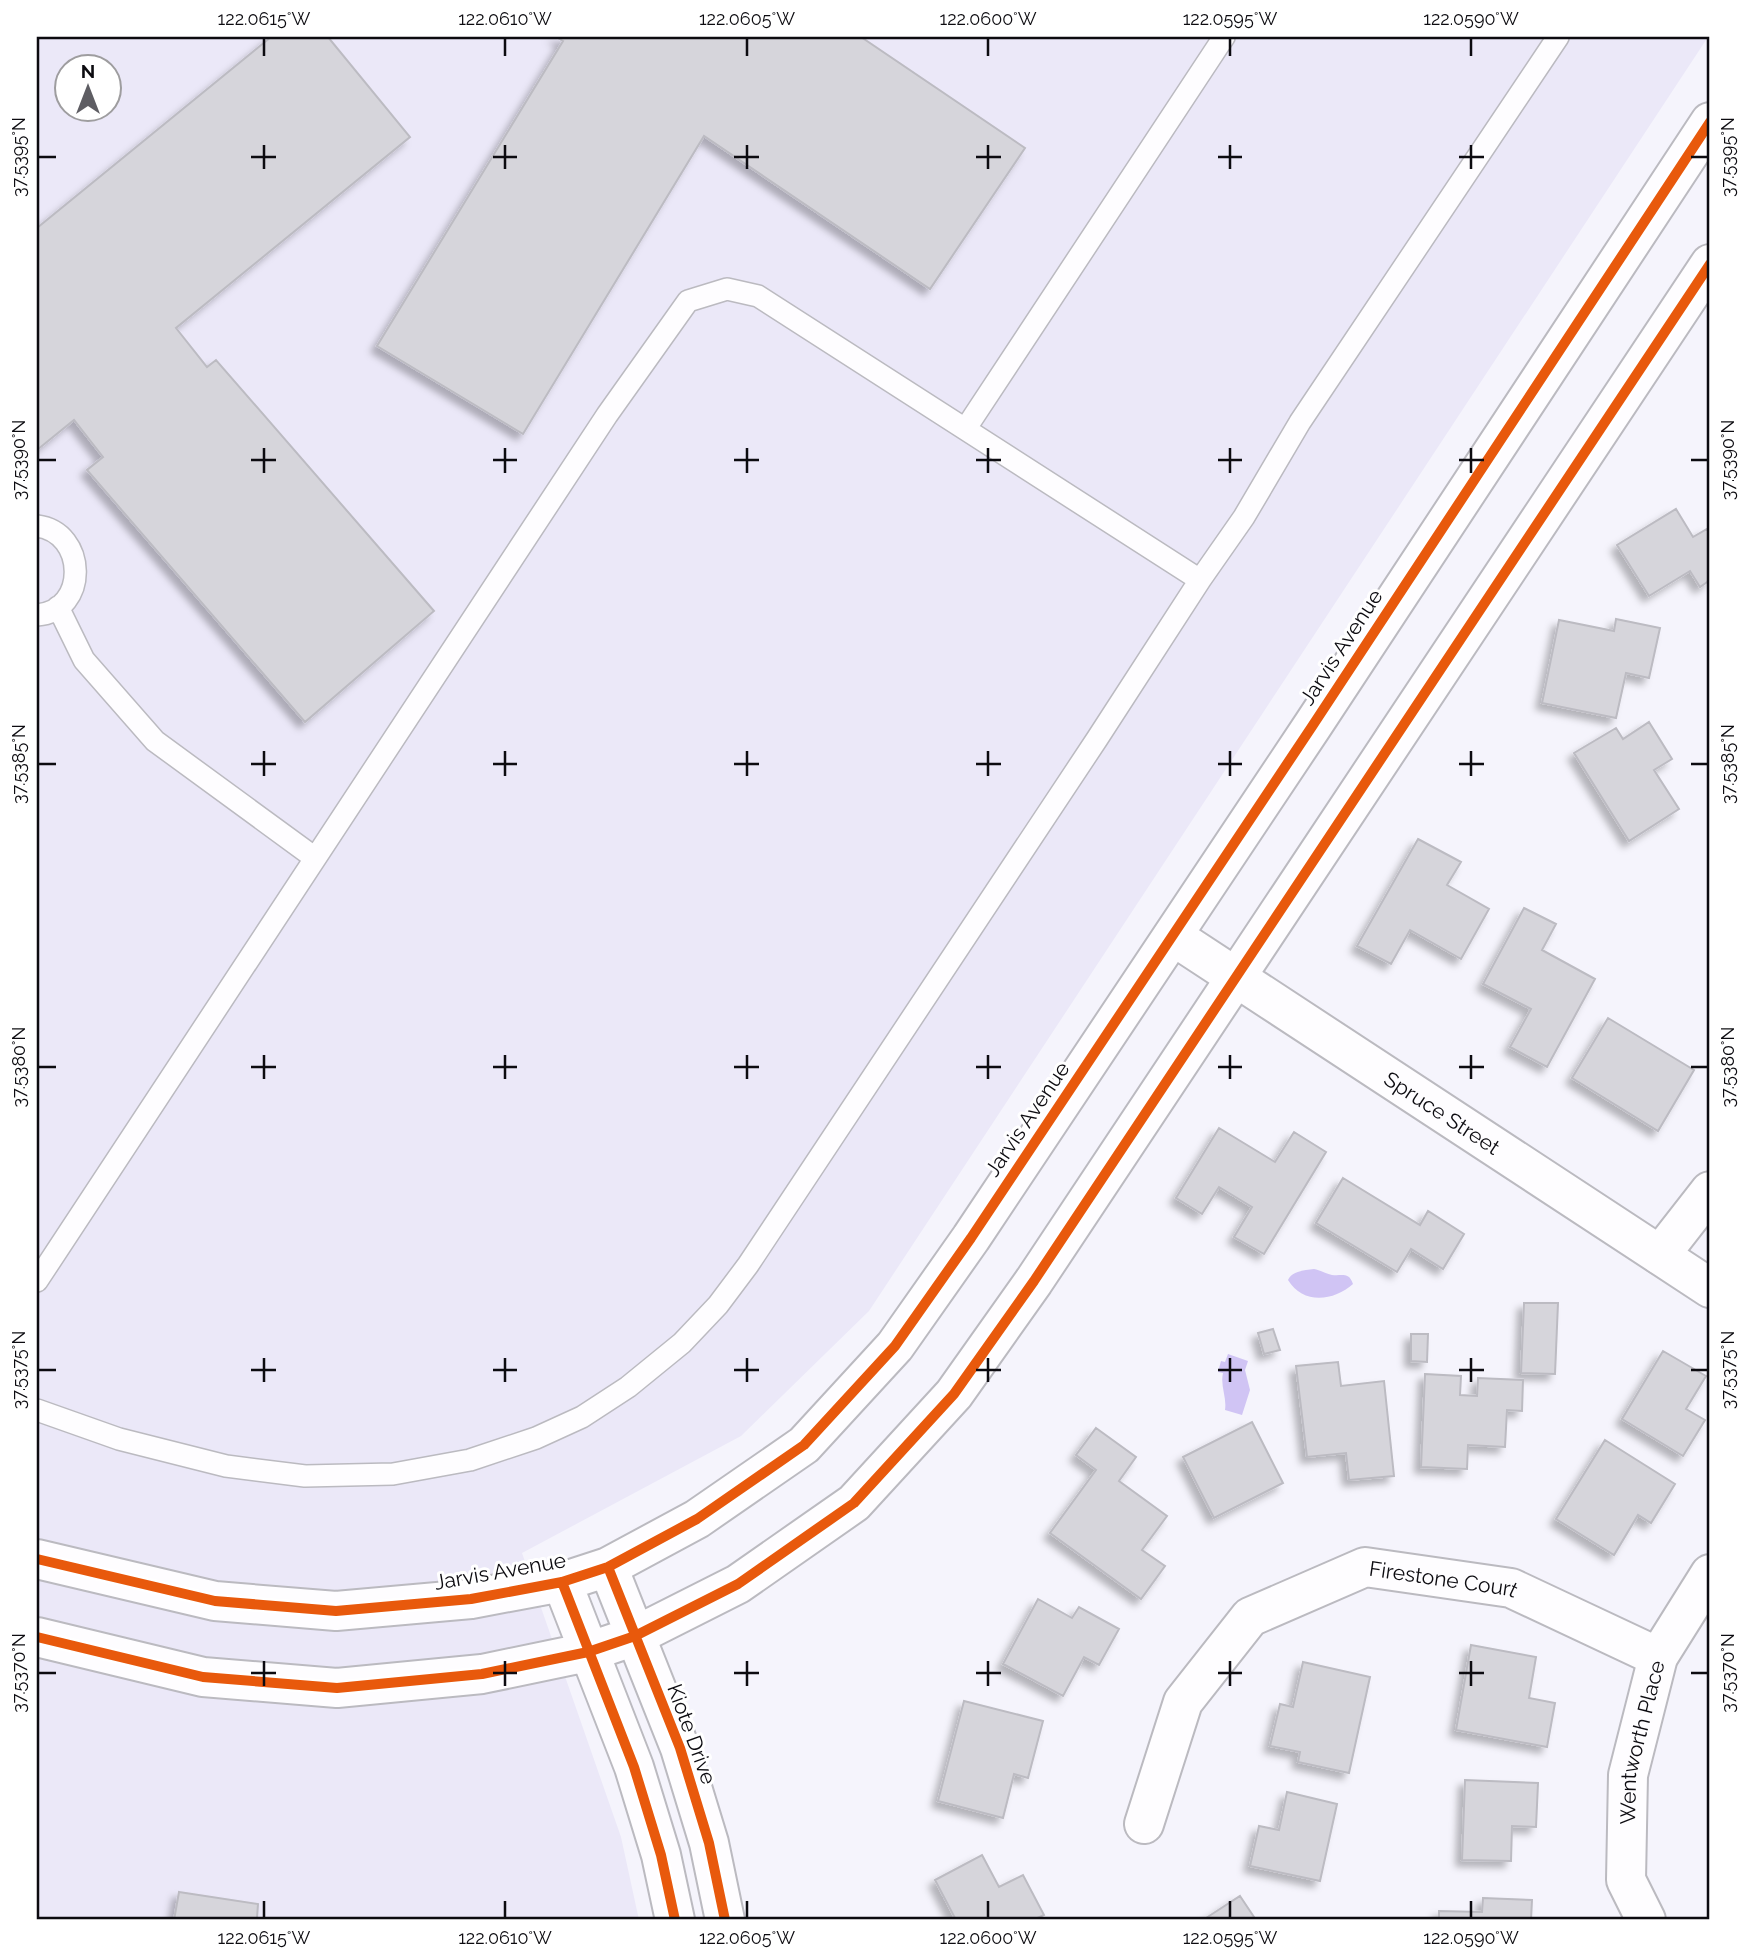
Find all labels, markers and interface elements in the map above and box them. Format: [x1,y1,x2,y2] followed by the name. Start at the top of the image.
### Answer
[218,8,311,29] text: 122.0615°W
[458,8,552,29] text: 122.0610°W
[699,8,795,29] text: 122.0605°W
[939,8,1037,29] text: 122.0600°W
[1183,8,1277,29] text: 122.0595°W
[1423,8,1519,29] text: 122.0590°W
[52,52,122,122] north arrow
[81,60,95,82] text: N
[8,117,29,197] text: 37.5395°N
[1717,117,1738,197] text: 37.5395°N
[8,420,29,500] text: 37.5390°N
[1717,420,1738,500] text: 37.5390°N
[1294,584,1388,710] street label: Jarvis Avenue
[8,724,29,804] text: 37.5385°N
[1717,724,1738,804] text: 37.5385°N
[8,1027,29,1107] text: 37.5380°N
[1717,1027,1738,1107] text: 37.5380°N
[979,1057,1075,1181] street label: Jarvis Avenue
[1380,1066,1505,1159] street label: Spruce Street
[8,1331,29,1409] text: 37.5375°N
[1717,1331,1738,1409] text: 37.5375°N
[432,1547,568,1595] street label: Jarvis Avenue
[1368,1555,1522,1602] street label: Firestone Court
[8,1633,29,1713] text: 37.5370°N
[1717,1633,1738,1713] text: 37.5370°N
[1615,1658,1669,1825] street label: Wentworth Place
[662,1680,722,1788] street label: Kiote Drive
[218,1927,311,1948] text: 122.0615°W
[458,1927,552,1948] text: 122.0610°W
[699,1927,795,1948] text: 122.0605°W
[939,1927,1037,1948] text: 122.0600°W
[1183,1927,1277,1948] text: 122.0595°W
[1423,1927,1519,1948] text: 122.0590°W

